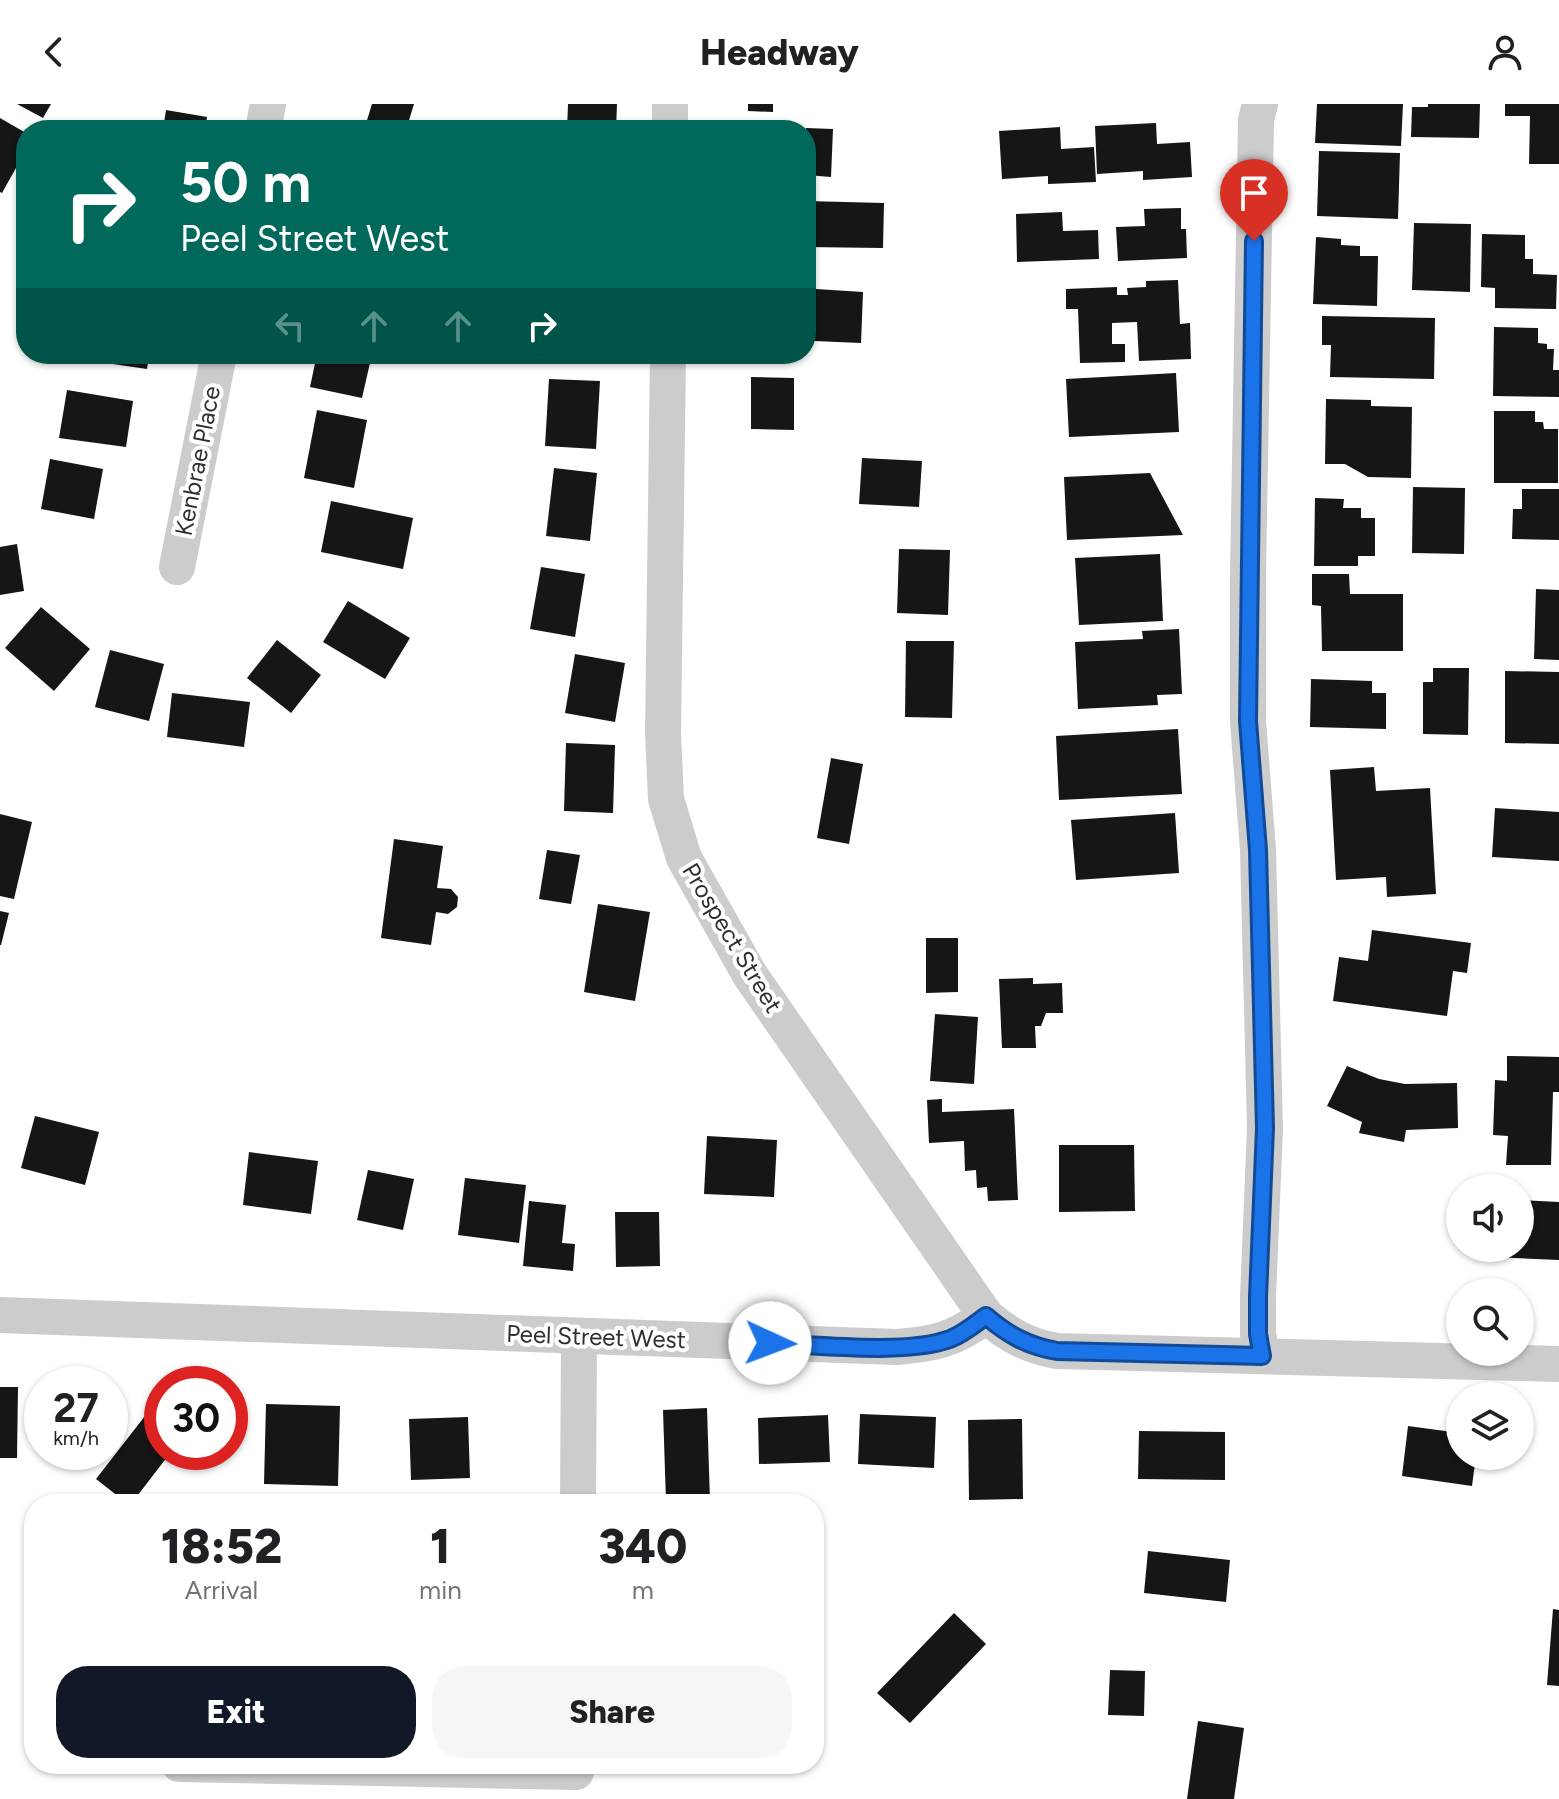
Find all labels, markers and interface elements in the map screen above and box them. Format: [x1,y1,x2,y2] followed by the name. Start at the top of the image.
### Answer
[32,30,76,74] icon: back
[1483,30,1527,74] icon: person
[700,31,859,74] text: Headway
[180,149,311,216] text: 50 m
[48,152,152,256] icon: right
[1220,159,1288,241] pin
[1232,171,1276,215] icon: arrive
[180,217,449,260] text: Peel Street West
[268,304,312,348] icon: left
[352,304,396,348] icon: ahead
[436,304,480,348] icon: ahead
[520,304,564,348] icon: right
[169,384,226,538] street label: Kenbrae Place
[676,858,789,1018] street label: Prospect Street
[1446,1174,1534,1470] map controls
[1446,1174,1534,1262] button: sound
[1446,1278,1534,1366] button: search
[728,1301,812,1385] position arrow
[506,1319,686,1354] street label: Peel Street West
[144,1366,248,1470] speed limit sign: 30
[1446,1382,1534,1470] button: layers
[53,1384,99,1432] text: 27
[53,1426,99,1450] text: km/h
[161,1517,282,1575] text: 18:52
[430,1517,451,1575] text: 1
[598,1517,687,1575] text: 340
[185,1574,258,1606] text: Arrival
[419,1574,462,1606] text: min
[632,1574,654,1606] text: m
[56,1666,416,1758] button: Exit
[432,1666,792,1758] button: Share

